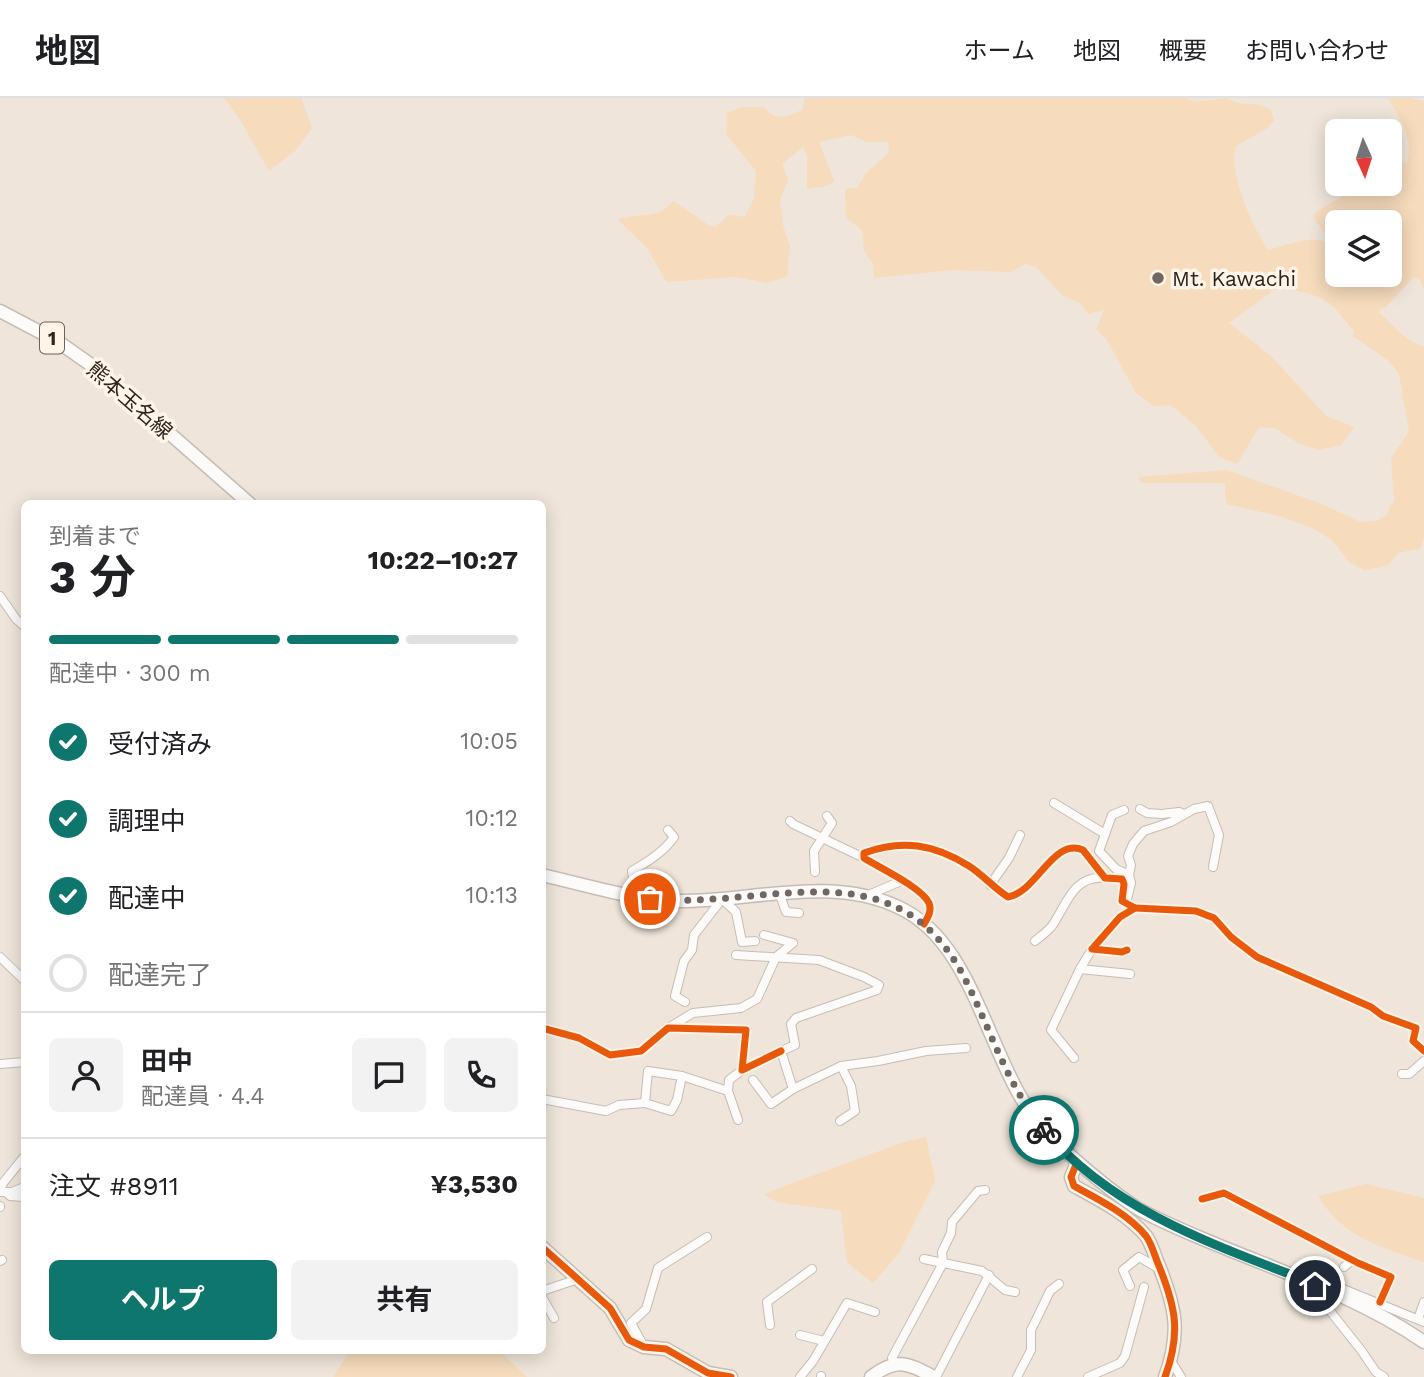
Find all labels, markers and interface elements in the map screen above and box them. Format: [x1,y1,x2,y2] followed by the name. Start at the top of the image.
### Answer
[35,31,101,70] text: 地図
[964,37,1035,65] text: ホーム
[1073,37,1121,65] text: 地図
[1159,37,1207,65] text: 概要
[1245,37,1389,65] text: お問い合わせ
[1325,119,1402,196] north arrow
[1325,119,1402,287] map controls
[1325,210,1402,287] button: layers
[1172,266,1296,291] place label: Mt. Kawachi
[1150,270,1166,286] marker: Mt. Kawachi
[40,322,64,354] road number: 1
[82,356,178,444] street label: 熊本玉名線
[49,523,141,550] text: 到着まで
[368,545,518,575] text: 10:22–10:27
[49,550,135,604] text: 3 分
[49,660,211,687] text: 配達中 · 300 m
[49,723,87,761] icon: check
[460,728,518,755] text: 10:05
[108,729,212,759] text: 受付済み
[49,800,87,838] icon: check
[466,805,518,832] text: 10:12
[108,806,186,836] text: 調理中
[620,869,680,929] pin
[49,877,87,915] icon: check
[631,880,669,918] icon: bag
[466,882,518,909] text: 10:13
[108,883,186,913] text: 配達中
[108,960,212,990] text: 配達完了
[49,1038,123,1112] button: person
[352,1038,426,1112] button: chat
[444,1038,518,1112] button: phone
[141,1046,193,1076] text: 田中
[141,1083,265,1110] text: 配達員 · 4.4
[1009,1095,1079,1165] courier
[1025,1111,1063,1149] icon: bike
[430,1169,518,1199] text: ¥3,530
[49,1171,179,1201] text: 注文 #8911
[1285,1256,1345,1316] pin
[49,1260,277,1340] button: ヘルプ
[291,1260,518,1340] button: 共有
[1296,1267,1334,1305] icon: home

